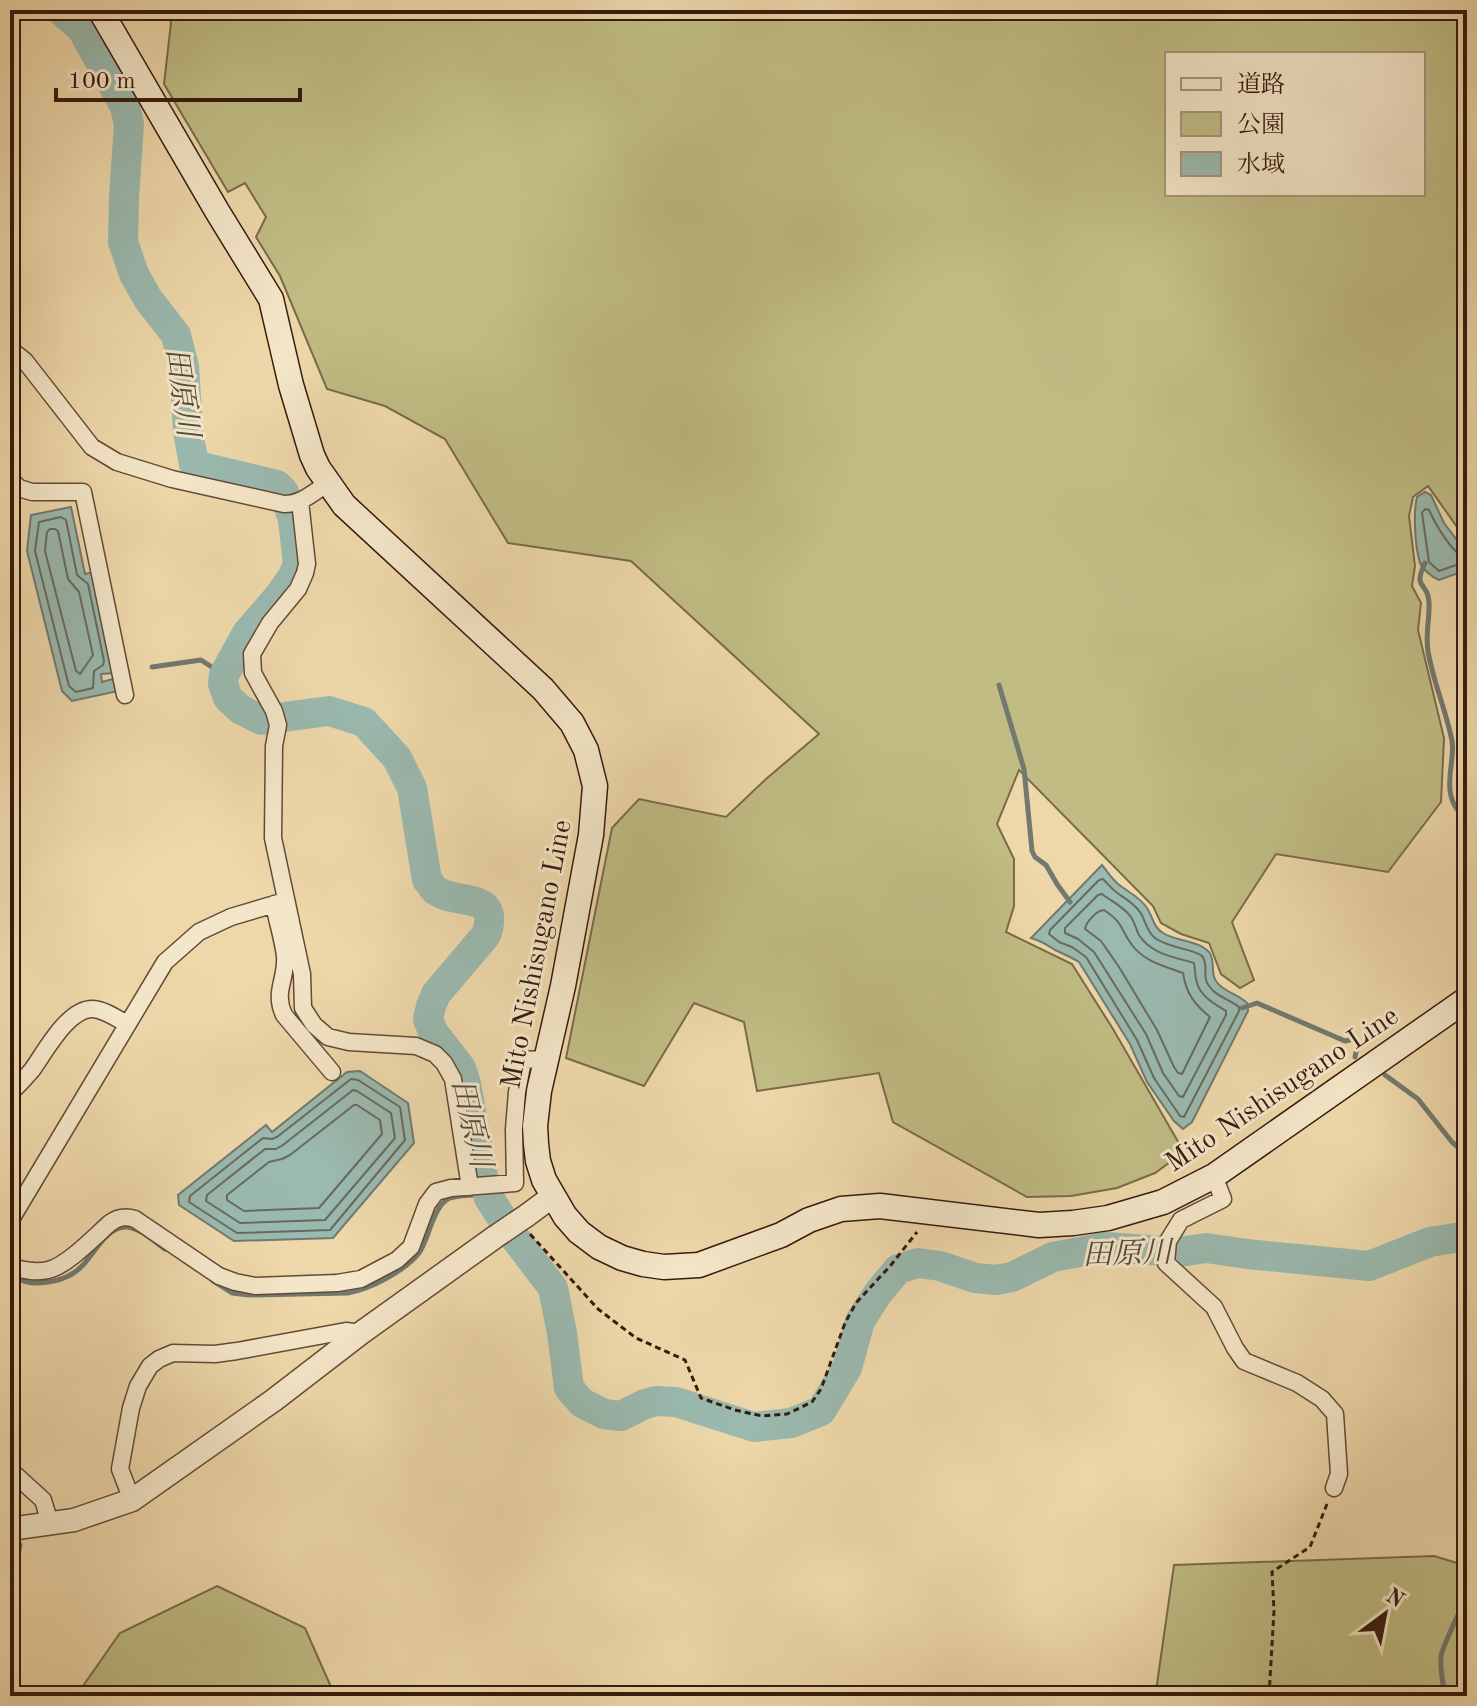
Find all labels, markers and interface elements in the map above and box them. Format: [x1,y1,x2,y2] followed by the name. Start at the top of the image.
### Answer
[56,52,300,102] scale bar
[1165,52,1425,196] legend
[68,70,136,94] text: 100 m
[1237,71,1285,98] text: 道路
[1237,112,1285,138] text: 公園
[1237,151,1285,178] text: 水域
[160,345,205,442] water label: 田原川
[498,817,578,1092] street label: Mito Nishisugano Line
[1161,1002,1404,1179] street label: Mito Nishisugano Line
[445,1076,497,1174] water label: 田原川
[1082,1236,1176,1272] water label: 田原川
[1345,1574,1425,1654] north arrow
[1382,1585,1408,1613] text: N

